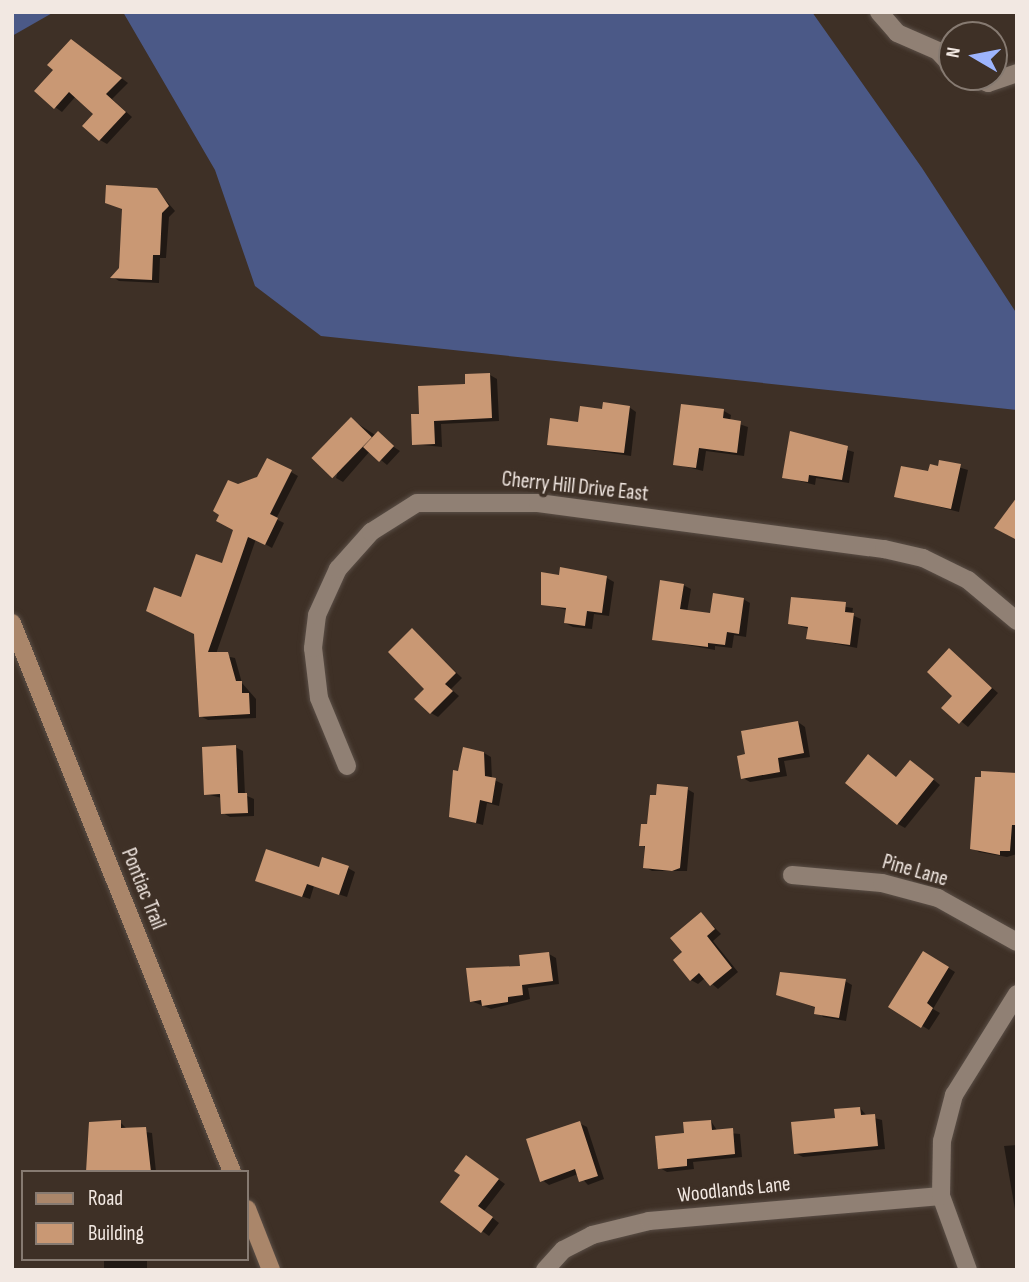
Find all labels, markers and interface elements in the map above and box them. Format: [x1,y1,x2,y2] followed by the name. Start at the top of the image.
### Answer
[938,21,1008,91] north arrow
[942,46,966,60] text: N
[500,467,650,507] street label: Cherry Hill Drive East
[115,845,171,933] street label: Pontiac Trail
[879,850,951,892] street label: Pine Lane
[21,1170,248,1261] legend
[676,1172,792,1208] street label: Woodlands Lane
[88,1186,123,1211] text: Road
[88,1221,144,1246] text: Building

